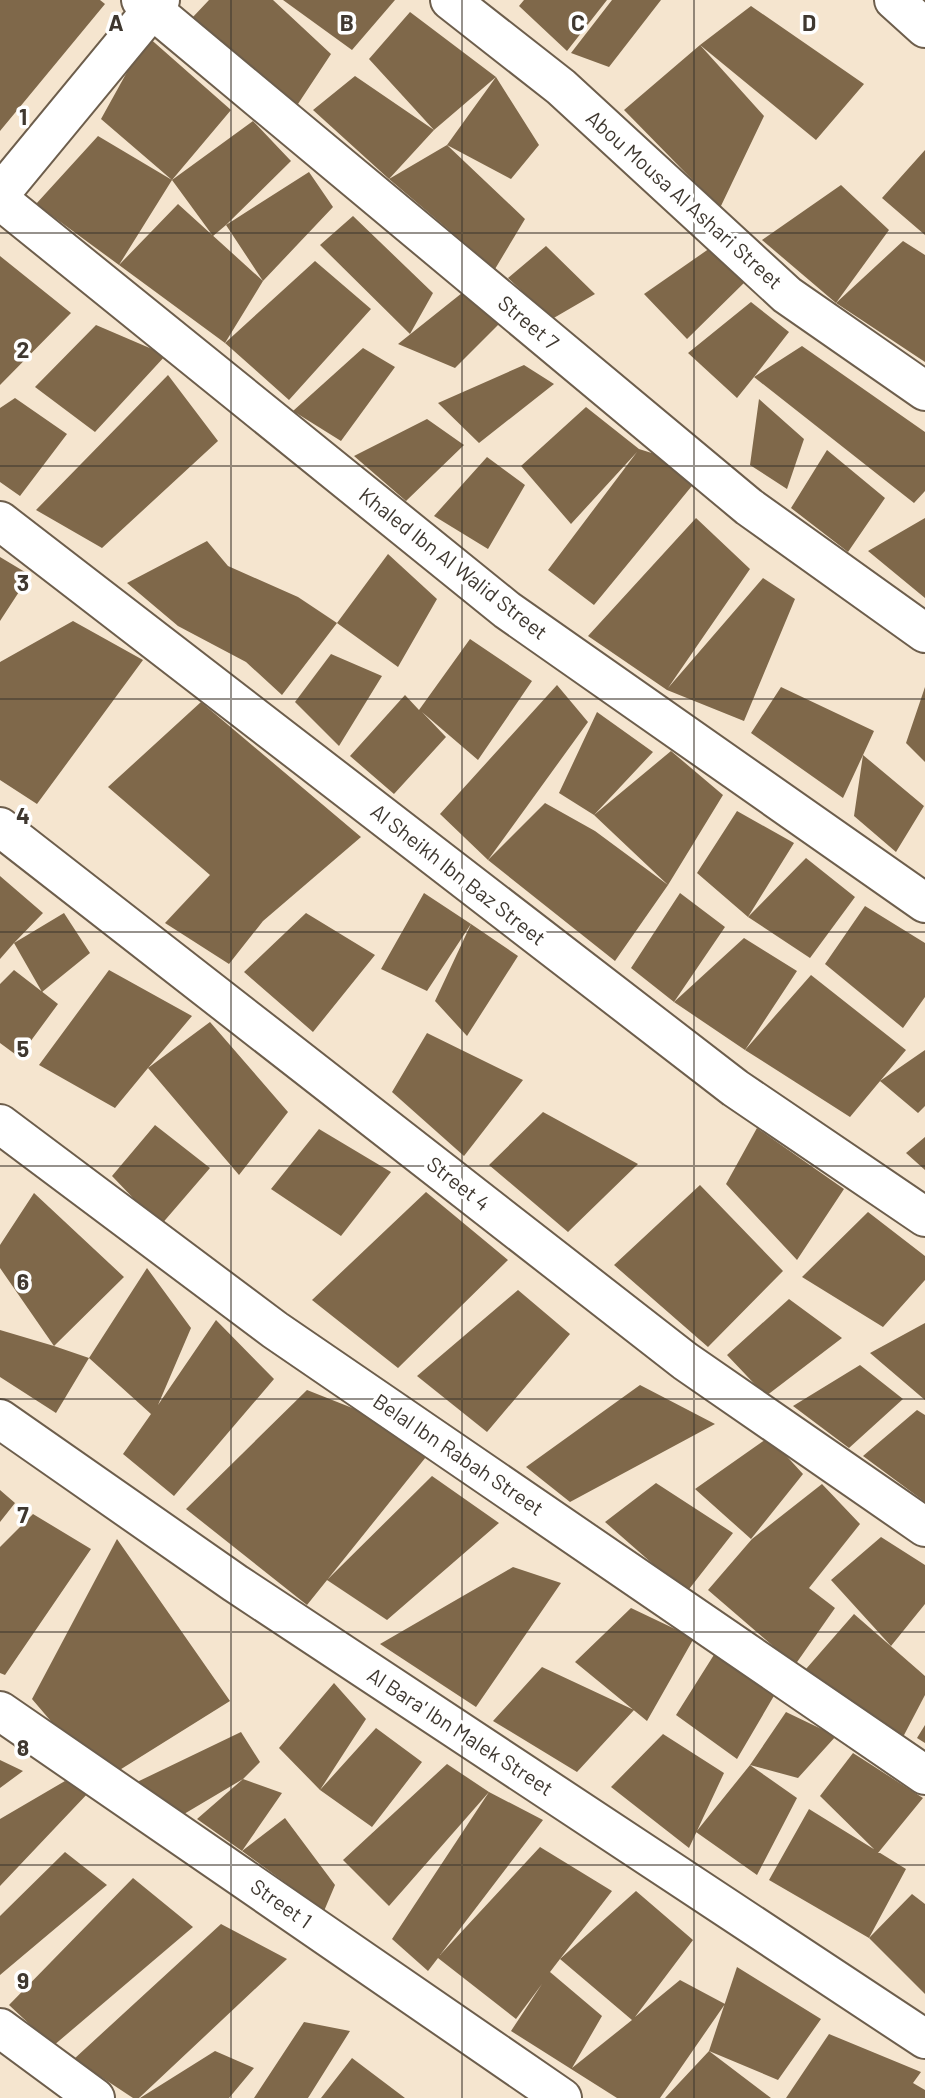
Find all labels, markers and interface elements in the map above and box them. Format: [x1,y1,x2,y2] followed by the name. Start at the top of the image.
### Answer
[108,8,124,36] text: A
[340,8,354,36] text: B
[571,8,585,36] text: C
[802,8,816,36] text: D
[19,102,27,130] text: 1
[582,104,788,293] street label: Abou Mousa Al Ashari Street
[494,289,564,354] street label: Street 7
[17,335,29,363] text: 2
[355,482,553,644] street label: Khaled Ibn Al Walid Street
[17,568,29,596] text: 3
[367,798,551,950] street label: Al Sheikh Ibn Baz Street
[16,801,30,829] text: 4
[17,1034,29,1062] text: 5
[422,1150,495,1215] street label: Street 4
[17,1267,29,1295] text: 6
[369,1387,549,1520] street label: Belal Ibn Rabah Street
[17,1500,29,1528] text: 7
[363,1661,558,1800] street label: Al Bara' Ibn Malek Street
[17,1733,29,1761] text: 8
[246,1873,317,1933] street label: Street 1
[17,1966,29,1994] text: 9

